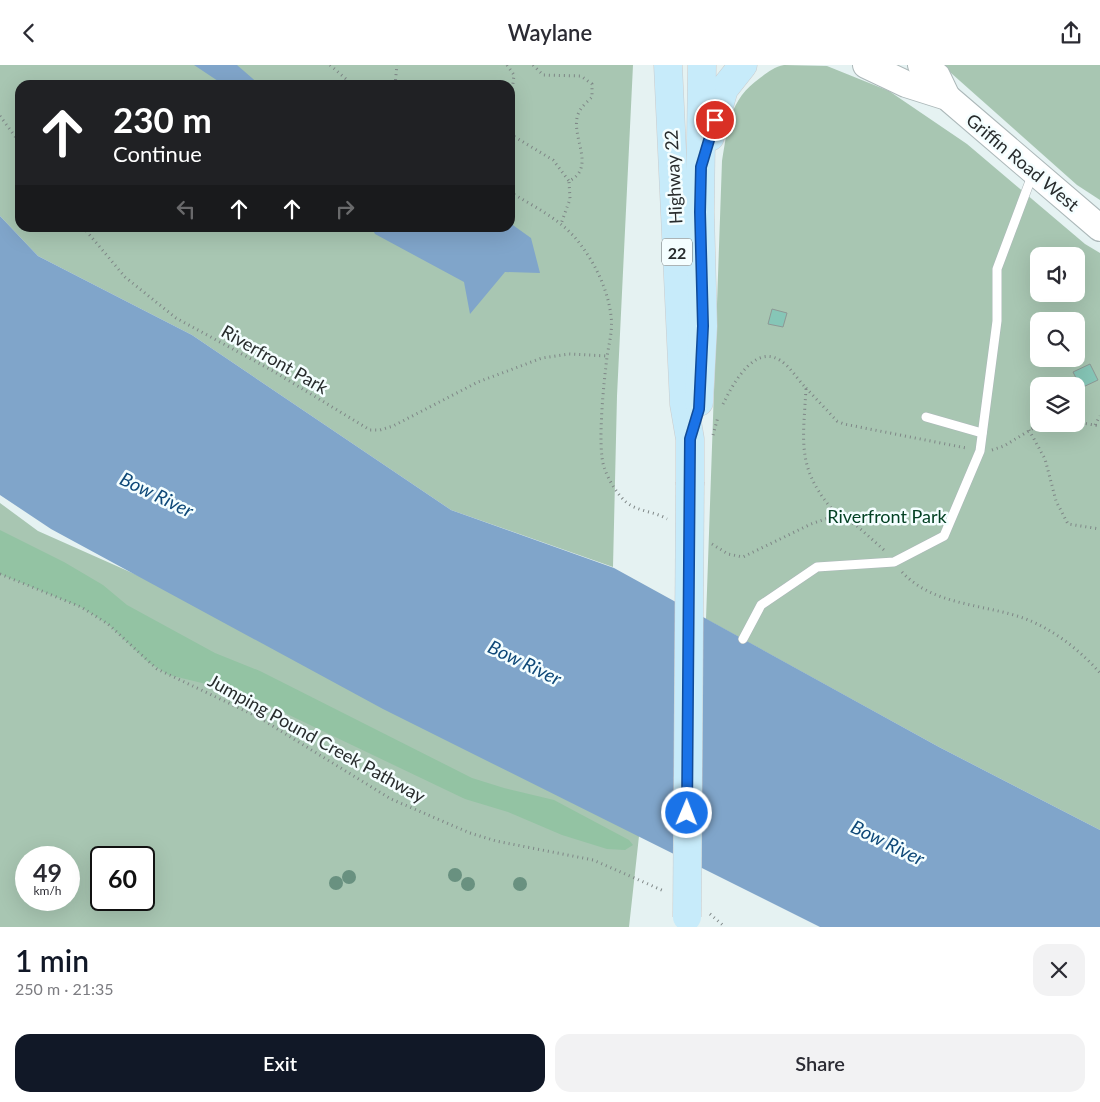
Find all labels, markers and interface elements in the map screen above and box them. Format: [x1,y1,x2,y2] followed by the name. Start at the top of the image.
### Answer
[15,19,43,47] icon: back
[508,19,592,46] text: Waylane
[1057,19,1085,47] icon: share
[113,98,212,140] text: 230 m
[694,99,736,141] pin
[30,100,95,165] icon: ahead
[701,106,729,134] icon: arrive
[962,109,1084,216] street label: Griffin Road West
[660,129,686,225] street label: Highway 22
[113,140,202,167] text: Continue
[172,195,200,223] icon: left
[225,195,253,223] icon: ahead
[278,195,306,223] icon: ahead
[331,195,359,223] icon: right
[662,238,692,265] road number: 22
[1030,247,1085,432] map controls
[1030,247,1085,302] button: sound
[1030,312,1085,367] button: search
[218,320,333,399] street label: Riverfront Park
[1030,377,1085,432] button: layers
[117,466,198,522] water label: Bow River
[827,505,948,527] park label: Riverfront Park
[485,634,566,690] water label: Bow River
[205,669,430,807] street label: Jumping Pound Creek Pathway
[660,786,712,838] position arrow
[848,814,929,870] water label: Bow River
[90,846,155,911] speed limit sign: 60
[33,857,62,887] text: 49
[33,883,62,898] text: km/h
[15,942,89,978] text: 1 min
[1033,944,1085,996] button: close
[15,979,114,998] text: 250 m · 21:35
[15,1034,545,1092] button: Exit
[555,1034,1085,1092] button: Share

